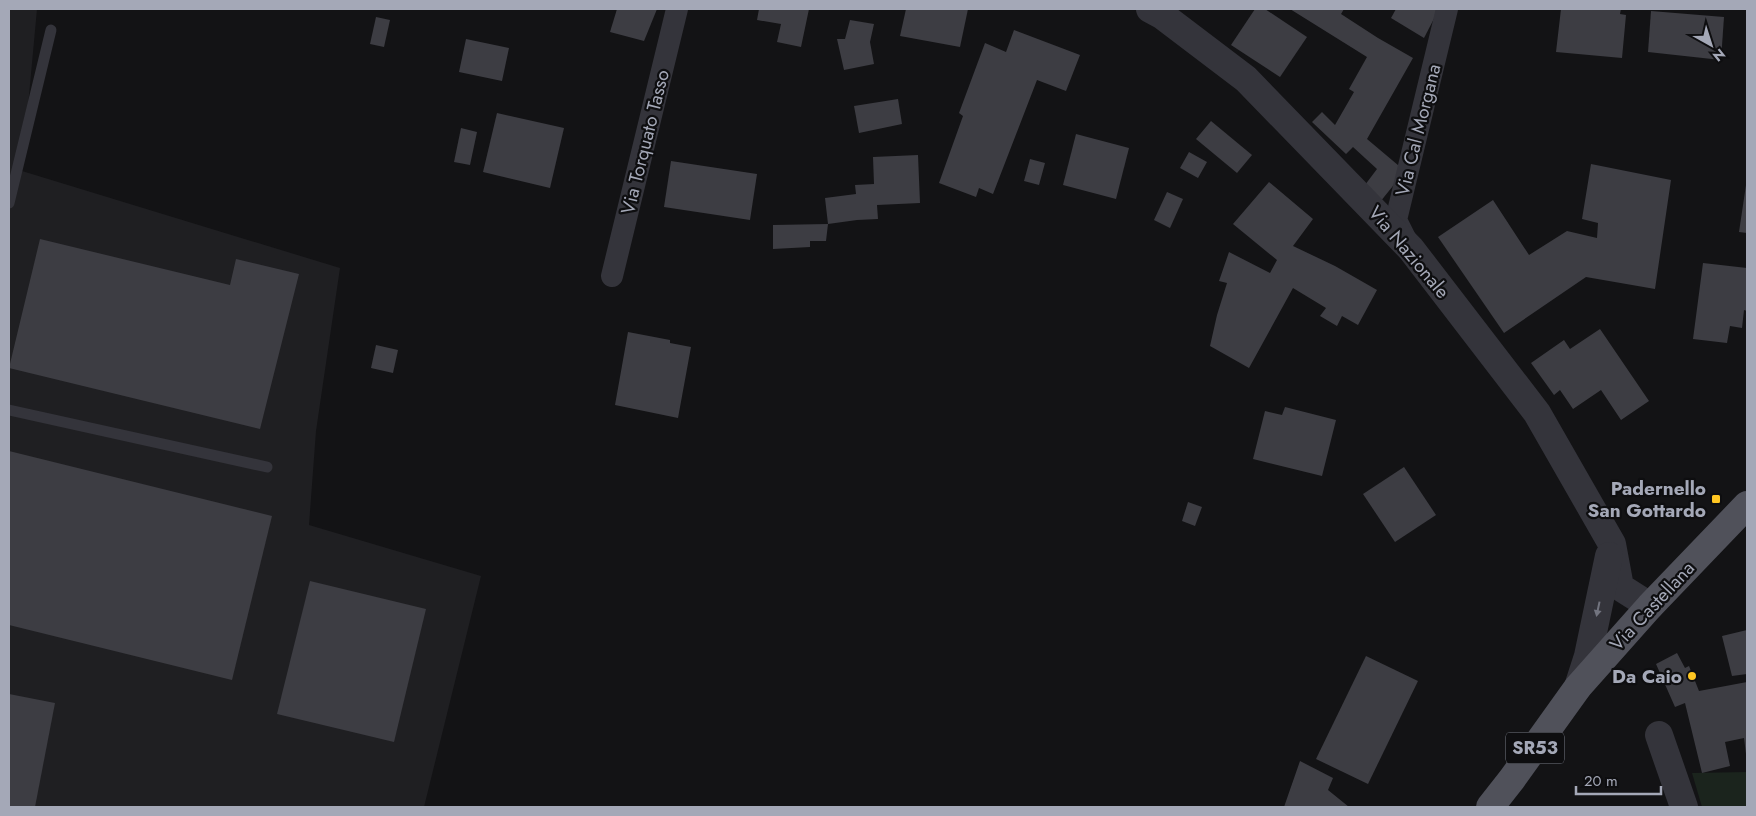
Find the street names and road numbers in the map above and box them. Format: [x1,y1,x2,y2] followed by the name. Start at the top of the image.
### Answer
[1388,61,1448,199] street label: Via Cal Morgana
[614,67,676,217] street label: Via Torquato Tasso
[1362,200,1456,304] street label: Via Nazionale
[1603,555,1701,657] street label: Via Castellana
[1506,732,1564,764] road number: SR53

